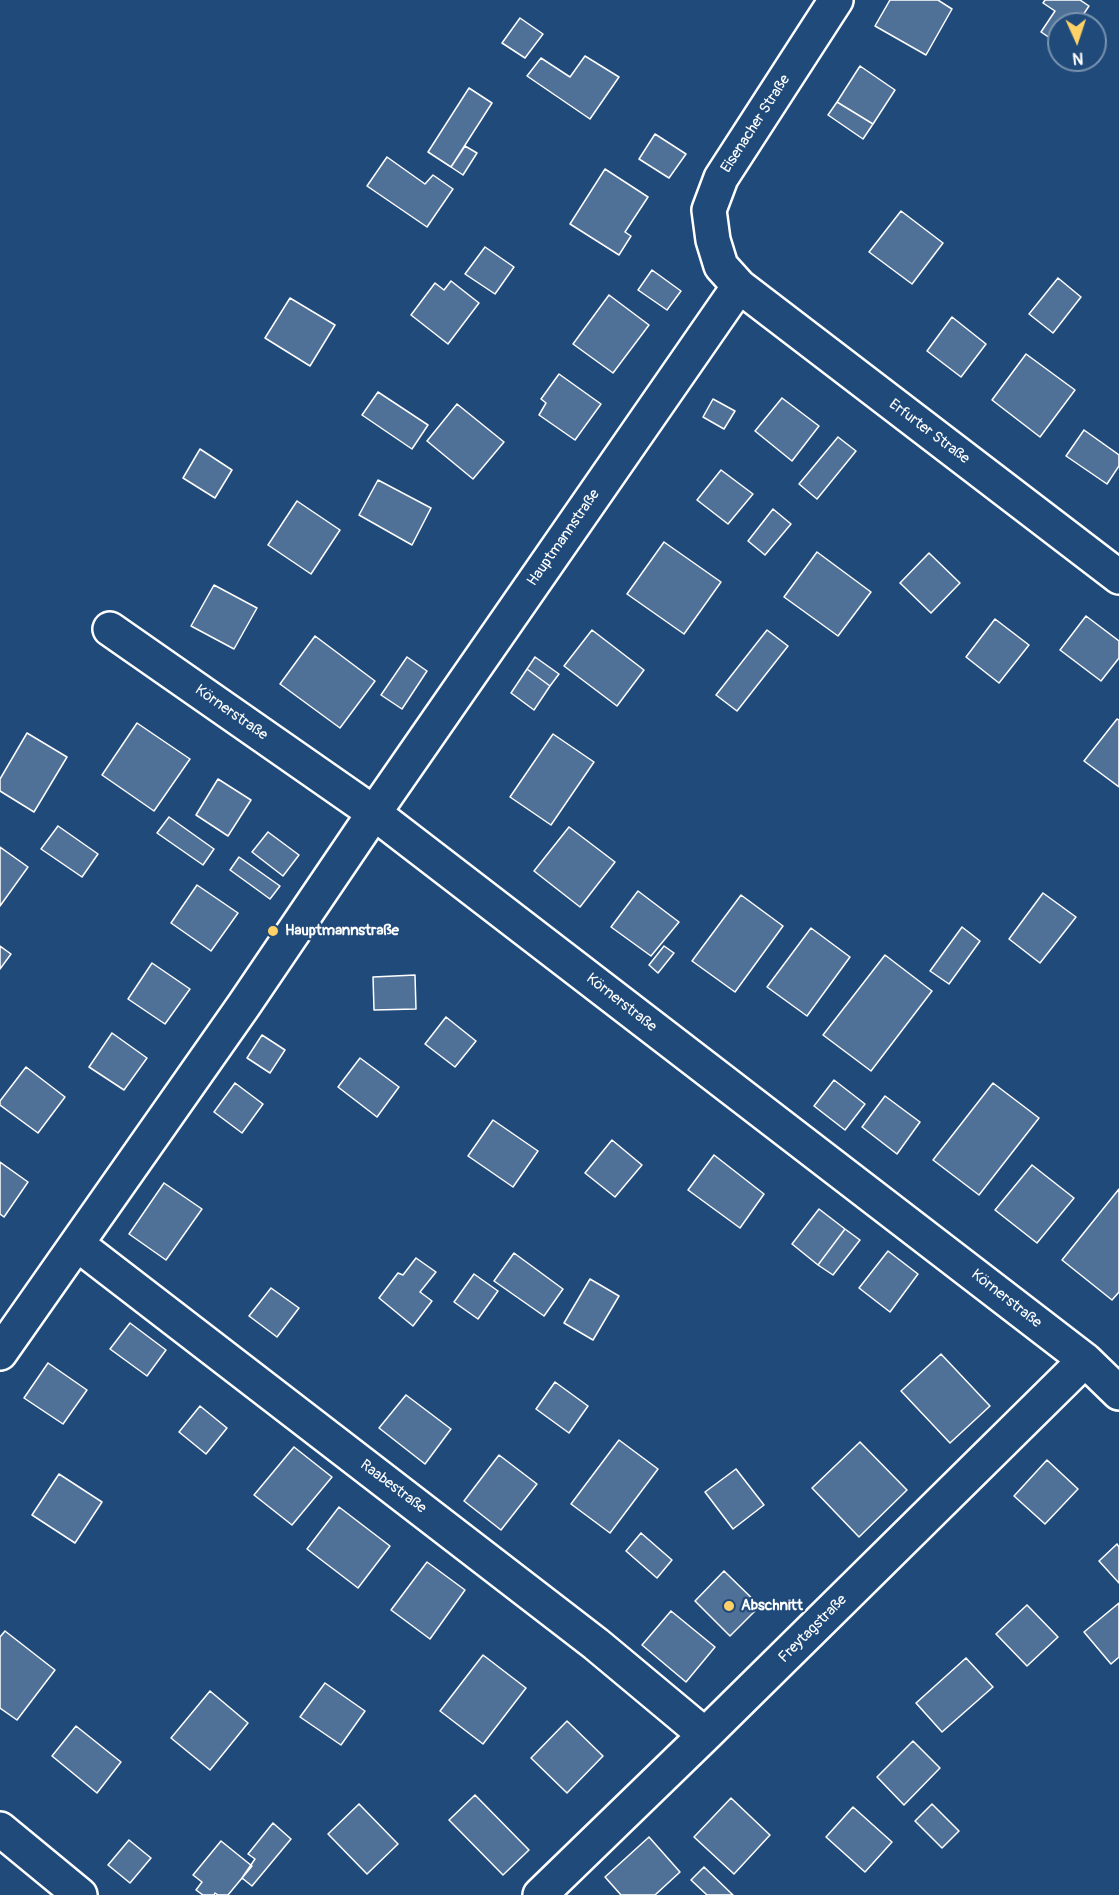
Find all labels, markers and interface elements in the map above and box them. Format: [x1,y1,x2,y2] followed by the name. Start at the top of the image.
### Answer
[1047,12,1107,72] north arrow
[1072,48,1084,68] text: N
[718,72,794,176] street label: Eisenacher Straße
[885,396,973,468] street label: Erfurter Straße
[524,486,604,590] street label: Hauptmannstraße
[191,681,271,745] street label: Körnerstraße
[285,922,399,940] place label: Hauptmannstraße
[266,924,280,938] marker: Hauptmannstraße
[582,970,660,1036] street label: Körnerstraße
[967,1266,1045,1332] street label: Körnerstraße
[356,1456,430,1518] street label: Raabestraße
[775,1591,851,1667] street label: Freytagstraße
[741,1597,803,1615] place label: Abschnitt
[722,1599,736,1613] marker: Abschnitt

